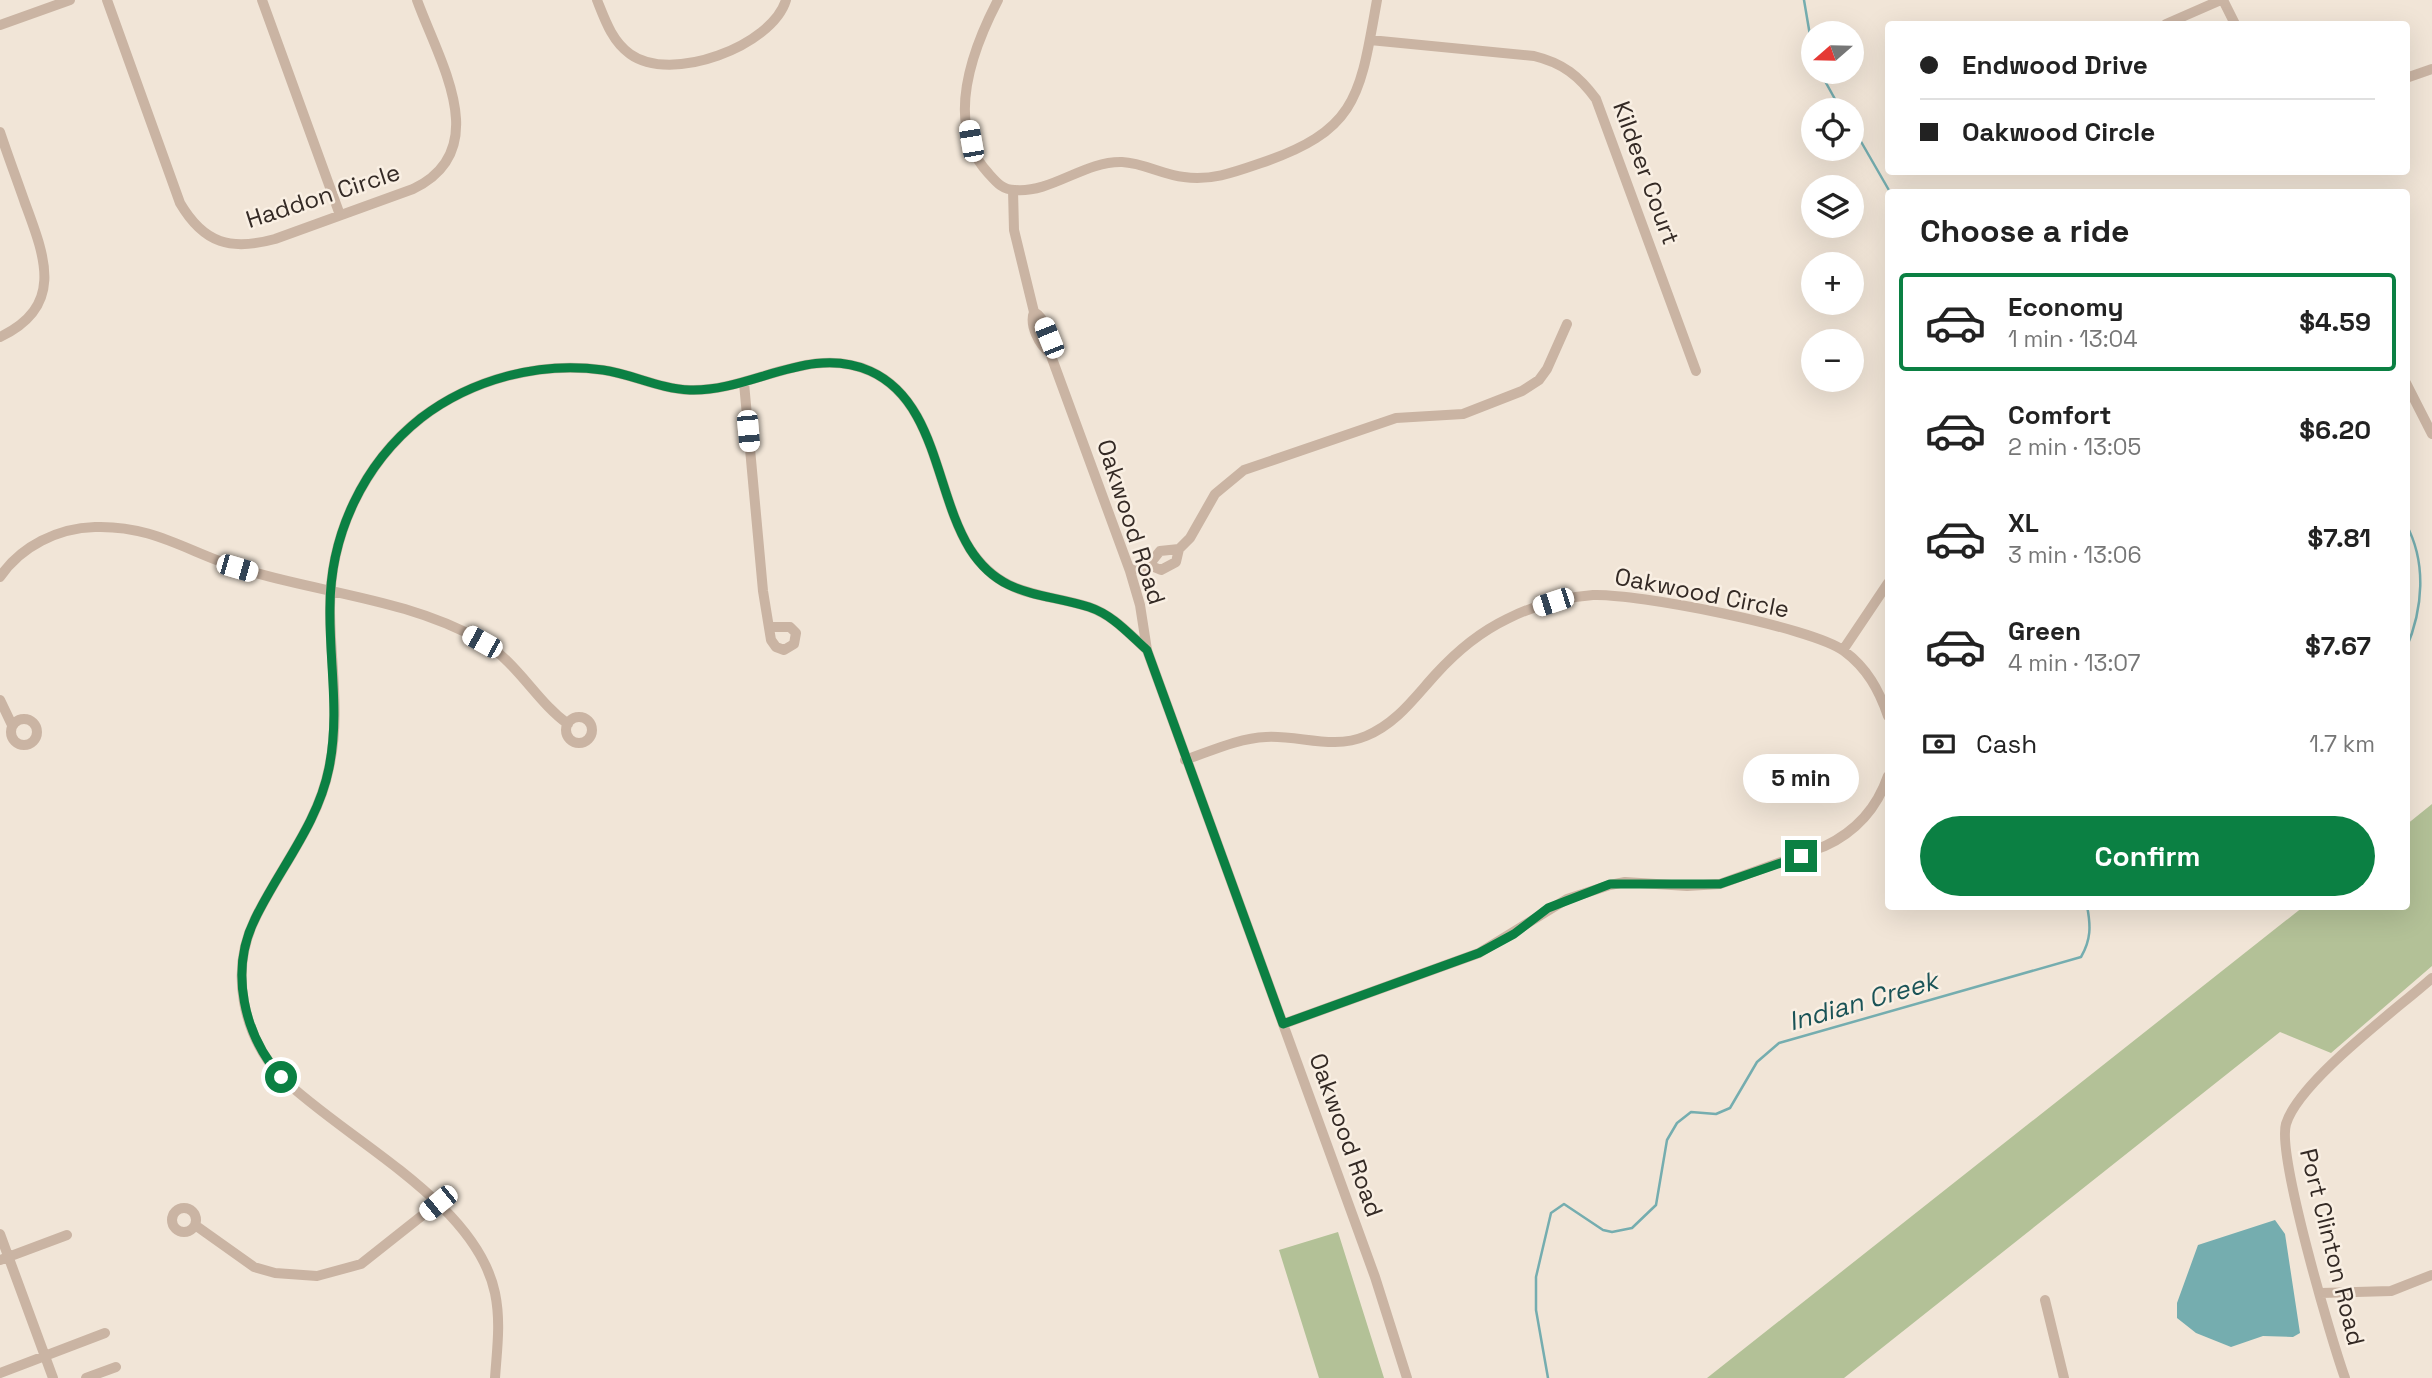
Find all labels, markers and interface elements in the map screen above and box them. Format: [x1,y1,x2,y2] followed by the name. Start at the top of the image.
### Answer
[1801,21,1864,84] north arrow
[1801,21,1864,392] map controls
[1962,48,2148,82] text: Endwood Drive
[1606,97,1687,249] street label: Kildeer Court
[1801,98,1864,161] button: locate
[1962,115,2155,149] text: Oakwood Circle
[958,118,985,164] car
[242,156,404,235] street label: Haddon Circle
[1801,175,1864,238] button: layers
[1920,211,2130,251] text: Choose a ride
[1801,252,1864,315] button: +
[2008,290,2124,324] text: Economy
[1924,291,1987,354] icon: car
[2299,305,2371,339] text: $4.59
[1032,315,1067,361] car
[2008,324,2138,354] text: 1 min · 13:04
[1801,329,1864,392] button: −
[2008,398,2111,432] text: Comfort
[1924,399,1987,462] icon: car
[736,409,761,453] car
[2299,413,2371,447] text: $6.20
[2008,432,2141,462] text: 2 min · 13:05
[1090,435,1173,608] street label: Oakwood Road
[2008,506,2039,540] text: XL
[1924,507,1987,570] icon: car
[2308,521,2371,555] text: $7.81
[2008,540,2142,570] text: 3 min · 13:06
[214,552,261,584] car
[1612,560,1792,625] street label: Oakwood Circle
[1530,586,1577,618] car
[2008,614,2081,648] text: Green
[1924,615,1987,678] icon: car
[459,623,506,661] car
[2305,629,2371,663] text: $7.67
[2008,648,2141,678] text: 4 min · 13:07
[1920,725,1958,763] icon: cash
[1976,727,2037,761] text: Cash
[2309,729,2375,759] text: 1.7 km
[1743,754,1859,804] callout: 5 min
[1771,763,1831,793] text: 5 min
[1920,816,2375,896] button: Confirm
[1785,840,1817,872] route end
[1784,963,1944,1039] water label: Indian Creek
[1302,1049,1390,1221] street label: Oakwood Road
[265,1061,297,1093] route start
[2293,1145,2372,1349] street label: Port Clinton Road
[416,1182,461,1224] car

